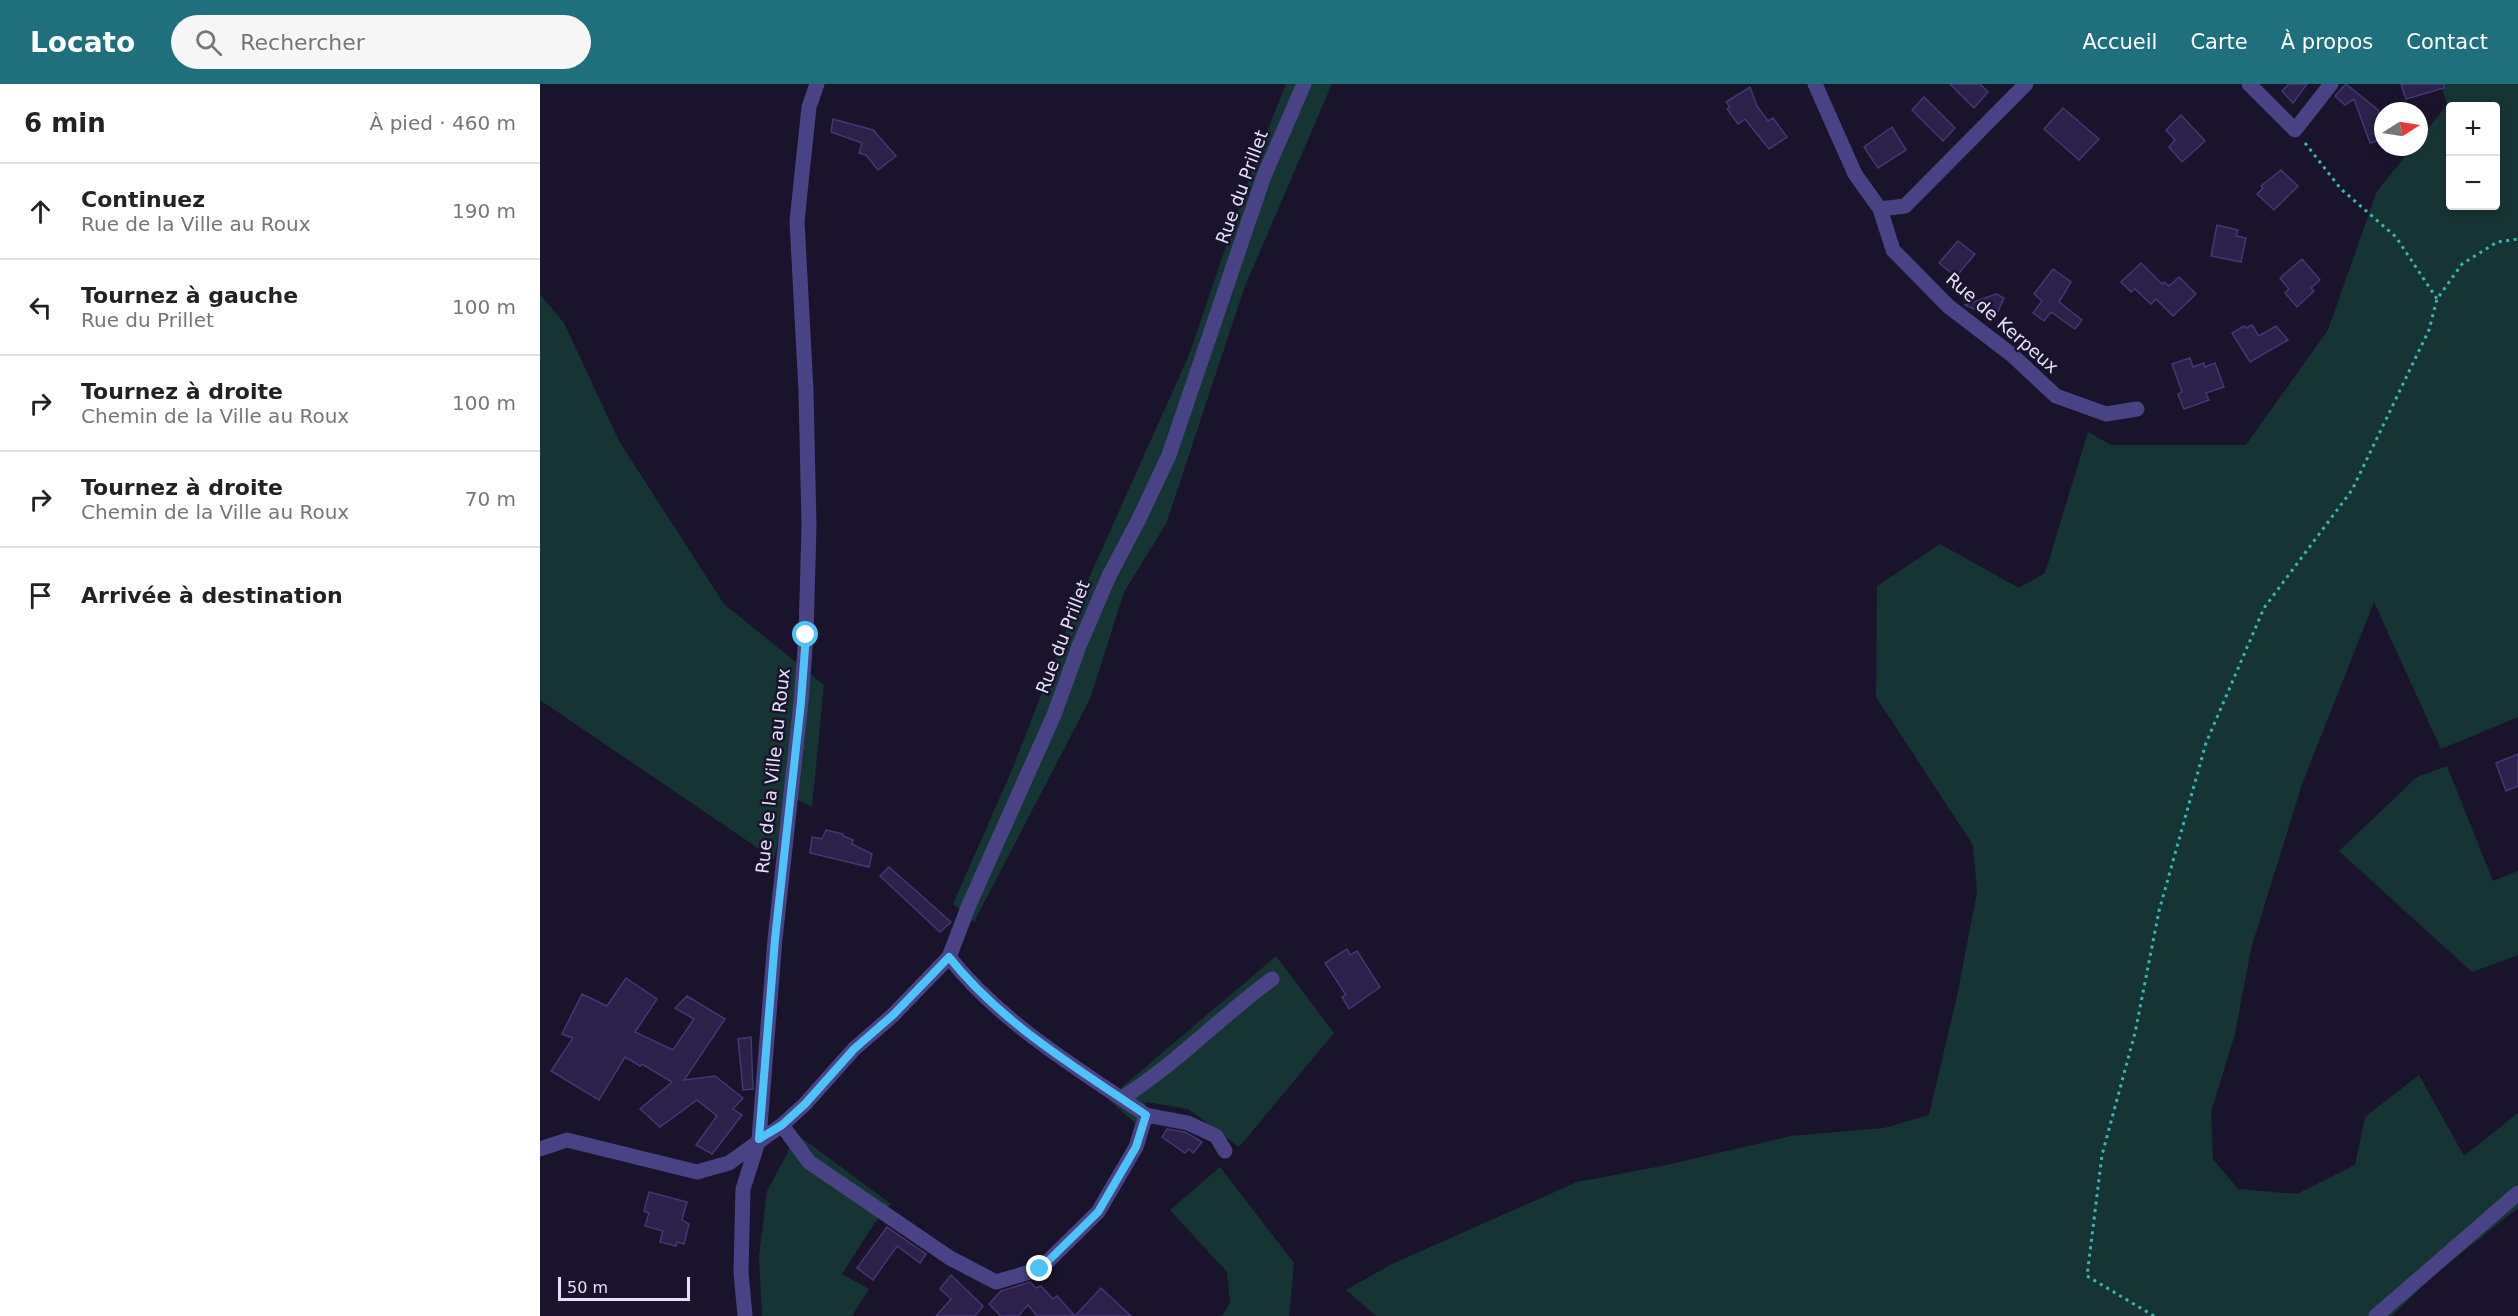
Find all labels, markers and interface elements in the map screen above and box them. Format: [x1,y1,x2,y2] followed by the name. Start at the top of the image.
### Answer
[171,15,591,69] search box
[30,26,135,59] text: Locato
[192,26,225,59] icon: search
[240,30,365,55] text: Rechercher
[2082,30,2157,54] text: Accueil
[2190,30,2248,54] text: Carte
[2281,30,2373,54] text: À propos
[2406,30,2488,54] text: Contact
[2374,102,2428,156] north arrow
[2446,102,2500,210] map controls
[2446,102,2500,156] button: +
[24,108,106,138] text: 6 min
[370,111,516,135] text: À pied · 460 m
[1211,127,1272,247] street label: Rue du Prillet
[2446,156,2500,210] button: −
[81,187,205,212] text: Continuez
[24,195,57,228] icon: ahead
[452,199,516,223] text: 190 m
[81,212,310,236] text: Rue de la Ville au Roux
[1942,268,2063,377] street label: Rue de Kerpeux
[81,283,298,308] text: Tournez à gauche
[24,291,57,324] icon: left
[452,295,516,319] text: 100 m
[81,308,214,332] text: Rue du Prillet
[81,379,283,404] text: Tournez à droite
[24,387,57,420] icon: right
[452,391,516,415] text: 100 m
[81,404,349,428] text: Chemin de la Ville au Roux
[81,475,283,500] text: Tournez à droite
[24,483,57,516] icon: right
[465,487,516,511] text: 70 m
[81,500,349,524] text: Chemin de la Ville au Roux
[1031,577,1094,696] street label: Rue du Prillet
[24,579,57,612] icon: arrive
[81,583,343,608] text: Arrivée à destination
[792,621,818,647] route start
[751,667,794,875] street label: Rue de la Ville au Roux
[1026,1255,1052,1281] route end
[558,1274,690,1302] scale bar
[567,1278,608,1297] text: 50 m

